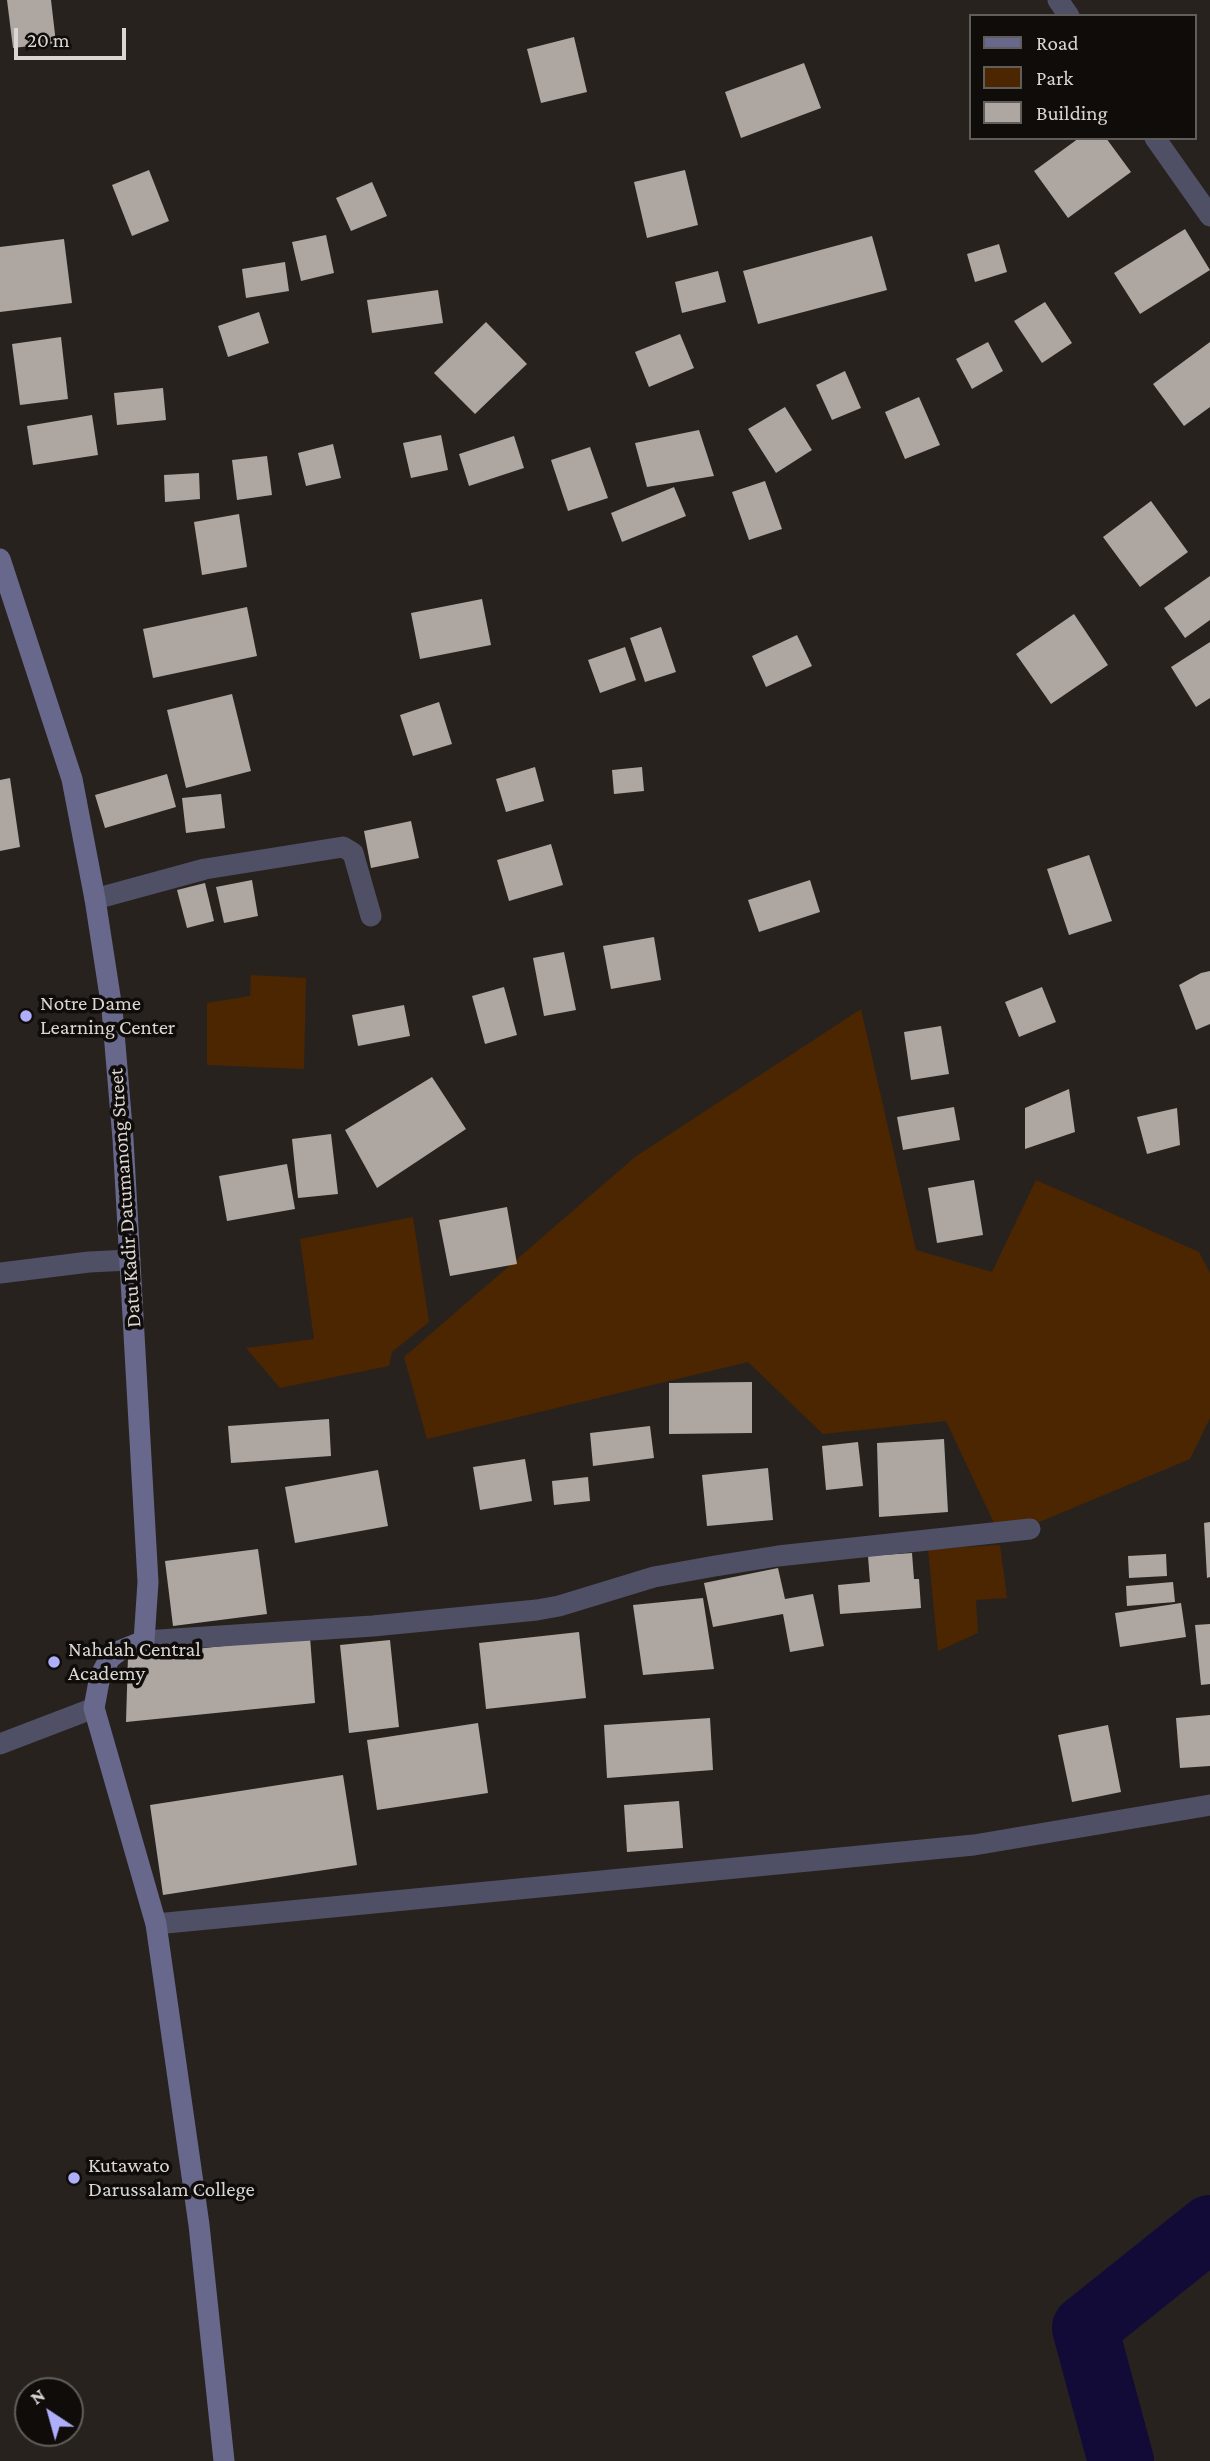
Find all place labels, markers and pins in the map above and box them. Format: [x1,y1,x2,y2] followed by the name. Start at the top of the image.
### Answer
[40,991,175,1041] place label: Notre Dame Learning Center
[18,1008,34,1024] marker: Notre Dame Learning Center
[68,1637,201,1687] place label: Nahdah Central Academy
[46,1654,62,1670] marker: Nahdah Central Academy
[88,2153,255,2203] place label: Kutawato Darussalam College
[66,2170,82,2186] marker: Kutawato Darussalam College

